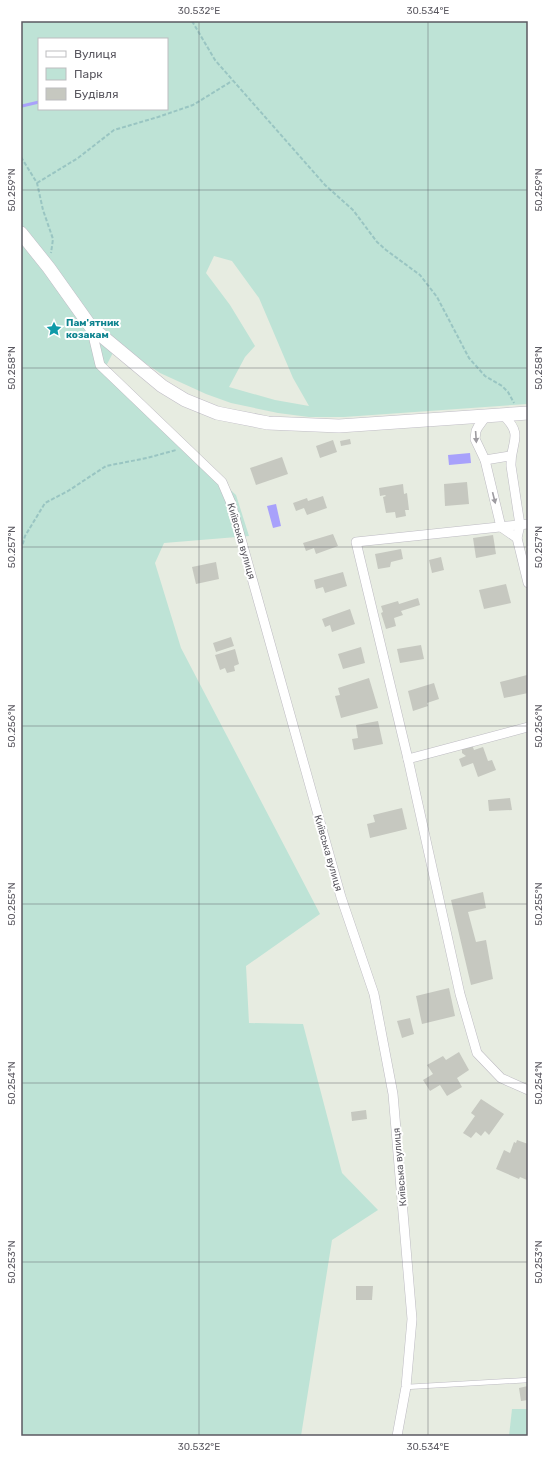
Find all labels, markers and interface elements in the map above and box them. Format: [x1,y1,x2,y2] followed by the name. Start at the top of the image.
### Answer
[178,5,220,17] text: 30.532°E
[407,5,449,17] text: 30.534°E
[38,38,168,110] legend
[74,47,116,61] text: Вулиця
[74,67,103,81] text: Парк
[74,87,119,101] text: Будівля
[6,168,18,212] text: 50.259°N
[533,168,545,212] text: 50.259°N
[66,317,119,341] place label: Пам'ятник козакам
[45,320,63,338] place icon: Пам'ятник козакам
[6,346,18,390] text: 50.258°N
[533,346,545,390] text: 50.258°N
[473,431,480,444] one-way arrow
[491,492,497,504] one-way arrow
[224,502,258,580] street label: Київська вулиця
[6,526,18,568] text: 50.257°N
[533,526,545,568] text: 50.257°N
[6,704,18,748] text: 50.256°N
[533,704,545,748] text: 50.256°N
[311,814,345,892] street label: Київська вулиця
[6,882,18,926] text: 50.255°N
[533,882,545,926] text: 50.255°N
[6,1061,18,1105] text: 50.254°N
[533,1061,545,1105] text: 50.254°N
[391,1127,409,1207] street label: Київська вулиця
[6,1240,18,1284] text: 50.253°N
[533,1240,545,1284] text: 50.253°N
[178,1441,220,1453] text: 30.532°E
[407,1441,449,1453] text: 30.534°E

